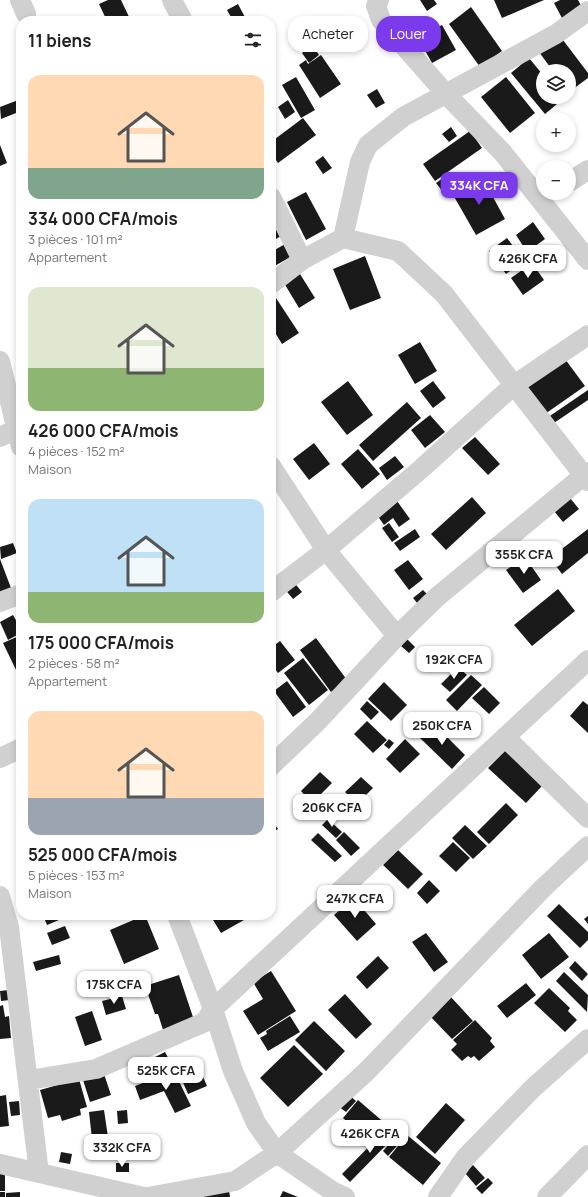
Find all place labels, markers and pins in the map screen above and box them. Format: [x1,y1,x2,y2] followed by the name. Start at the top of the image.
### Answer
[438,172,520,206] pin: 334K CFA
[487,245,569,279] pin: 426K CFA
[483,541,565,575] pin: 355K CFA
[413,646,495,680] pin: 192K CFA
[401,712,483,746] pin: 250K CFA
[291,794,373,828] pin: 206K CFA
[314,885,396,919] pin: 247K CFA
[73,971,155,1005] pin: 175K CFA
[125,1057,207,1091] pin: 525K CFA
[329,1120,411,1154] pin: 426K CFA
[81,1134,163,1168] pin: 332K CFA

